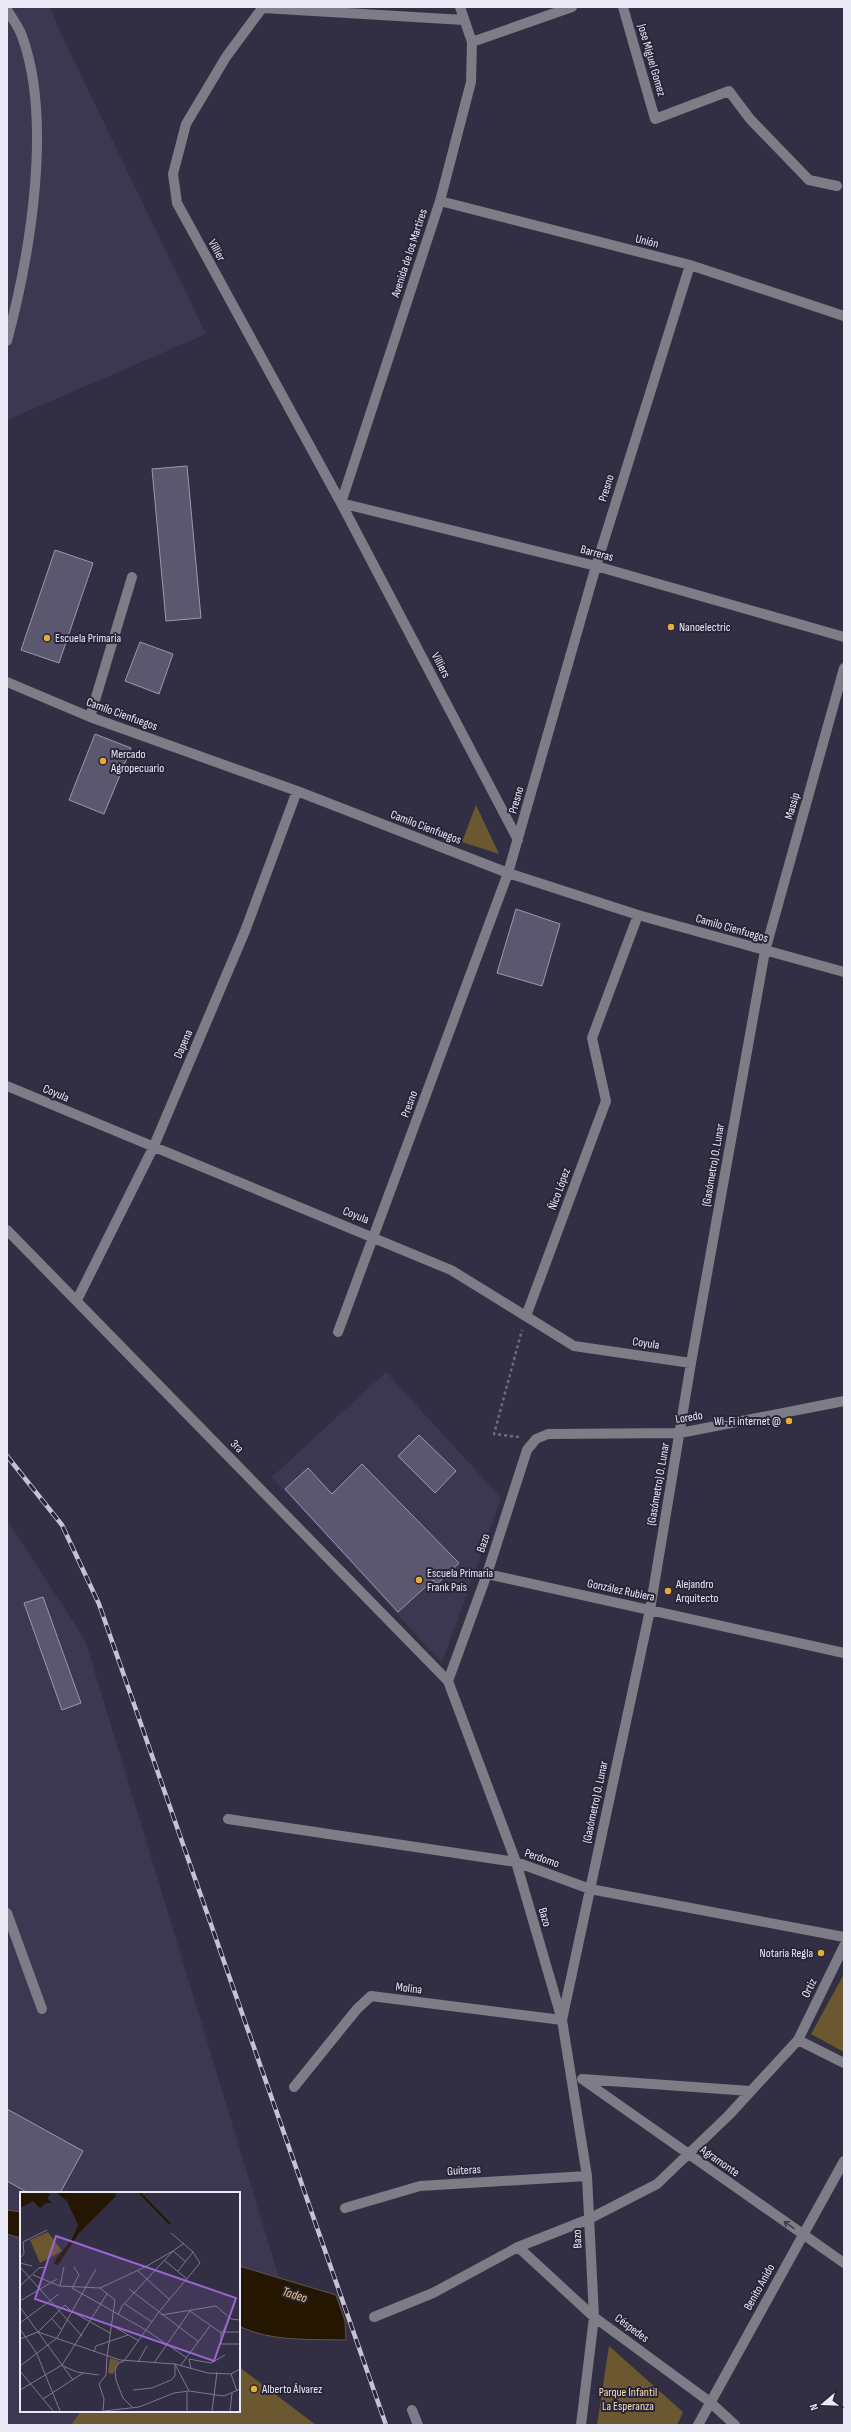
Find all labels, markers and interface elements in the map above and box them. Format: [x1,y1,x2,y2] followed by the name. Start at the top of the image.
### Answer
[634,21,669,99] street label: Jose Miguel Gomez
[388,207,431,300] street label: Avenida de los Martires
[634,231,660,252] street label: Unión
[204,237,229,264] street label: Villier
[595,473,618,504] street label: Presno
[579,542,615,565] street label: Barreras
[679,620,731,635] place label: Nanoelectric
[666,622,676,632] marker: Nanoelectric
[55,631,121,646] place label: Escuela Primaria
[42,633,52,643] marker: Escuela Primaria
[428,650,454,681] street label: Villiers
[84,695,159,734] street label: Camilo Cienfuegos
[110,747,164,776] place label: Mercado Agropecuario
[98,756,108,766] marker: Mercado Agropecuario
[505,785,527,815] street label: Presno
[781,791,803,821] street label: Massip
[388,807,463,848] street label: Camilo Cienfuegos
[694,911,770,946] street label: Camilo Cienfuegos
[171,1027,196,1061] street label: Dapena
[40,1081,72,1106] street label: Coyula
[398,1089,421,1120] street label: Presno
[699,1122,728,1208] street label: (Gasómetro) O. Lunar
[545,1166,574,1212] street label: Ñico López
[340,1203,372,1228] street label: Coyula
[631,1334,661,1353] street label: Coyula
[674,1408,704,1427] street label: Loredo
[714,1414,781,1429] place label: Wi-Fi internet @
[784,1416,794,1426] marker: Wi-Fi internet @
[227,1436,247,1456] street label: 3ra
[644,1441,673,1527] street label: (Gasómetro) O. Lunar
[473,1532,494,1555] street label: Bazo
[427,1566,493,1595] place label: Escuela Primaria Frank País
[414,1575,424,1585] marker: Escuela Primaria Frank País
[586,1576,656,1605] street label: González Rubiera
[675,1577,719,1606] place label: Alejandro Arquitecto
[663,1586,673,1596] marker: Alejandro Arquitecto
[579,1759,612,1845] street label: (Gasómetro) O. Lunar
[522,1846,561,1871] street label: Perdomo
[535,1906,554,1928] street label: Bazo
[760,1946,813,1961] place label: Notaría Regla
[816,1948,826,1958] marker: Notaría Regla
[798,1975,821,2000] street label: Ortiz
[395,1979,423,1998] street label: Molina
[696,2142,742,2180] street label: Agramonte
[447,2162,481,2179] street label: Guiteras
[20,2192,240,2412] inset map
[784,2221,795,2229] one-way arrow
[570,2229,585,2249] street label: Bazo
[741,2261,778,2313] street label: Benito Anido
[280,2284,310,2307] water label: Tadeo
[612,2311,652,2346] street label: Céspedes
[261,2382,323,2397] place label: Alberto Álvarez
[249,2384,259,2394] marker: Alberto Álvarez
[803,2384,843,2424] north arrow
[599,2385,657,2414] park label: Parque Infantil La Esperanza
[807,2402,821,2412] text: N

